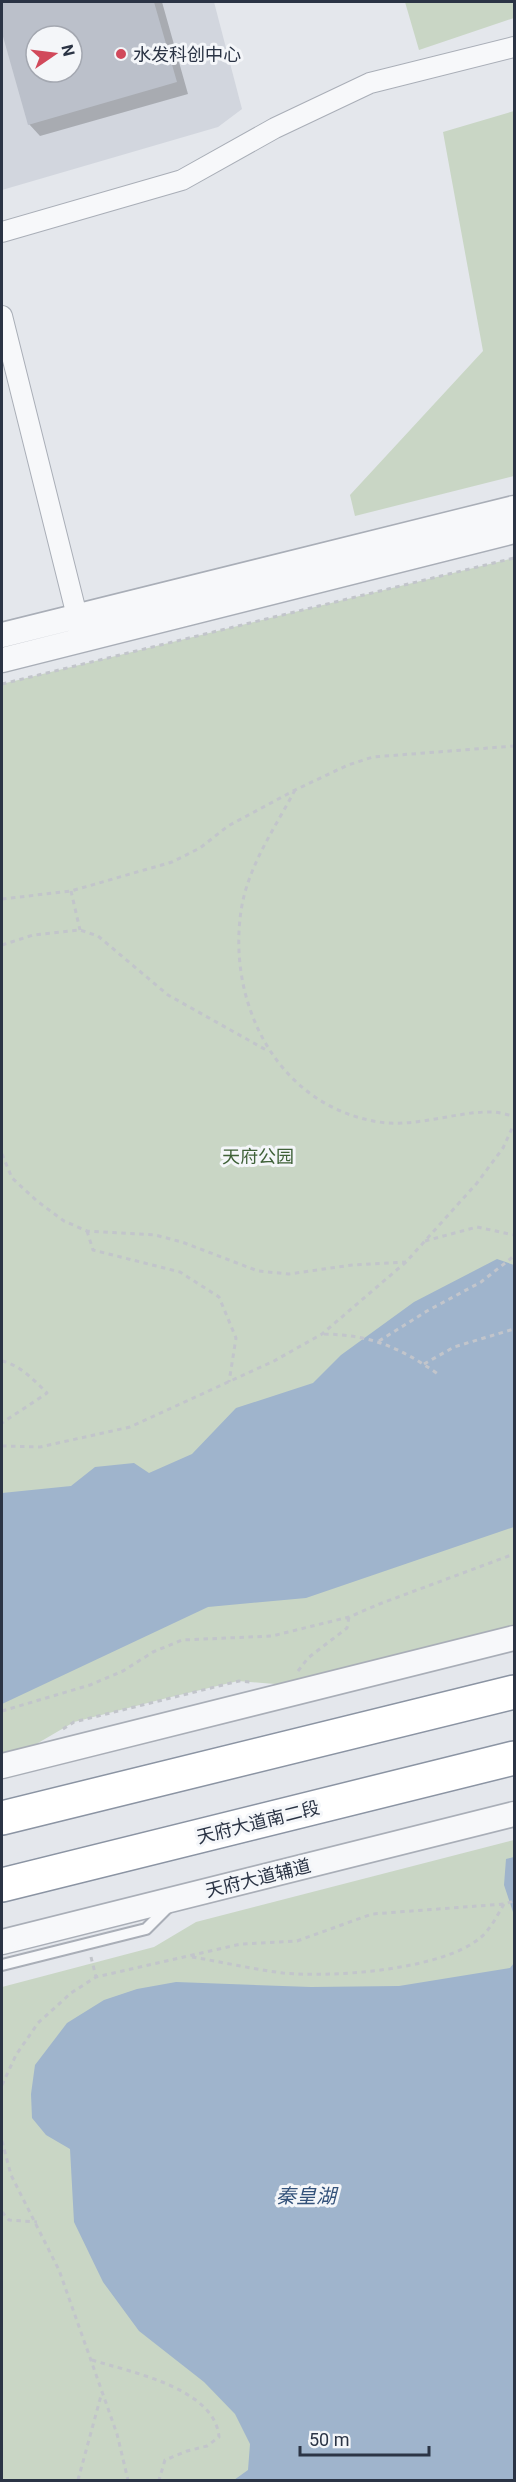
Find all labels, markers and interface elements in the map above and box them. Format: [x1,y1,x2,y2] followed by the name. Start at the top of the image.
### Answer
[24,24,84,84] north arrow
[57,43,79,58] text: N
[133,44,241,65] place label: 水发科创中心
[114,47,128,61] marker: 水发科创中心
[222,1146,294,1167] park label: 天府公园
[194,1797,322,1847] street label: 天府大道南二段
[203,1855,313,1901] street label: 天府大道辅道
[276,2184,339,2208] water label: 秦皇湖
[300,2419,429,2457] scale bar
[309,2429,349,2450] text: 50 m

